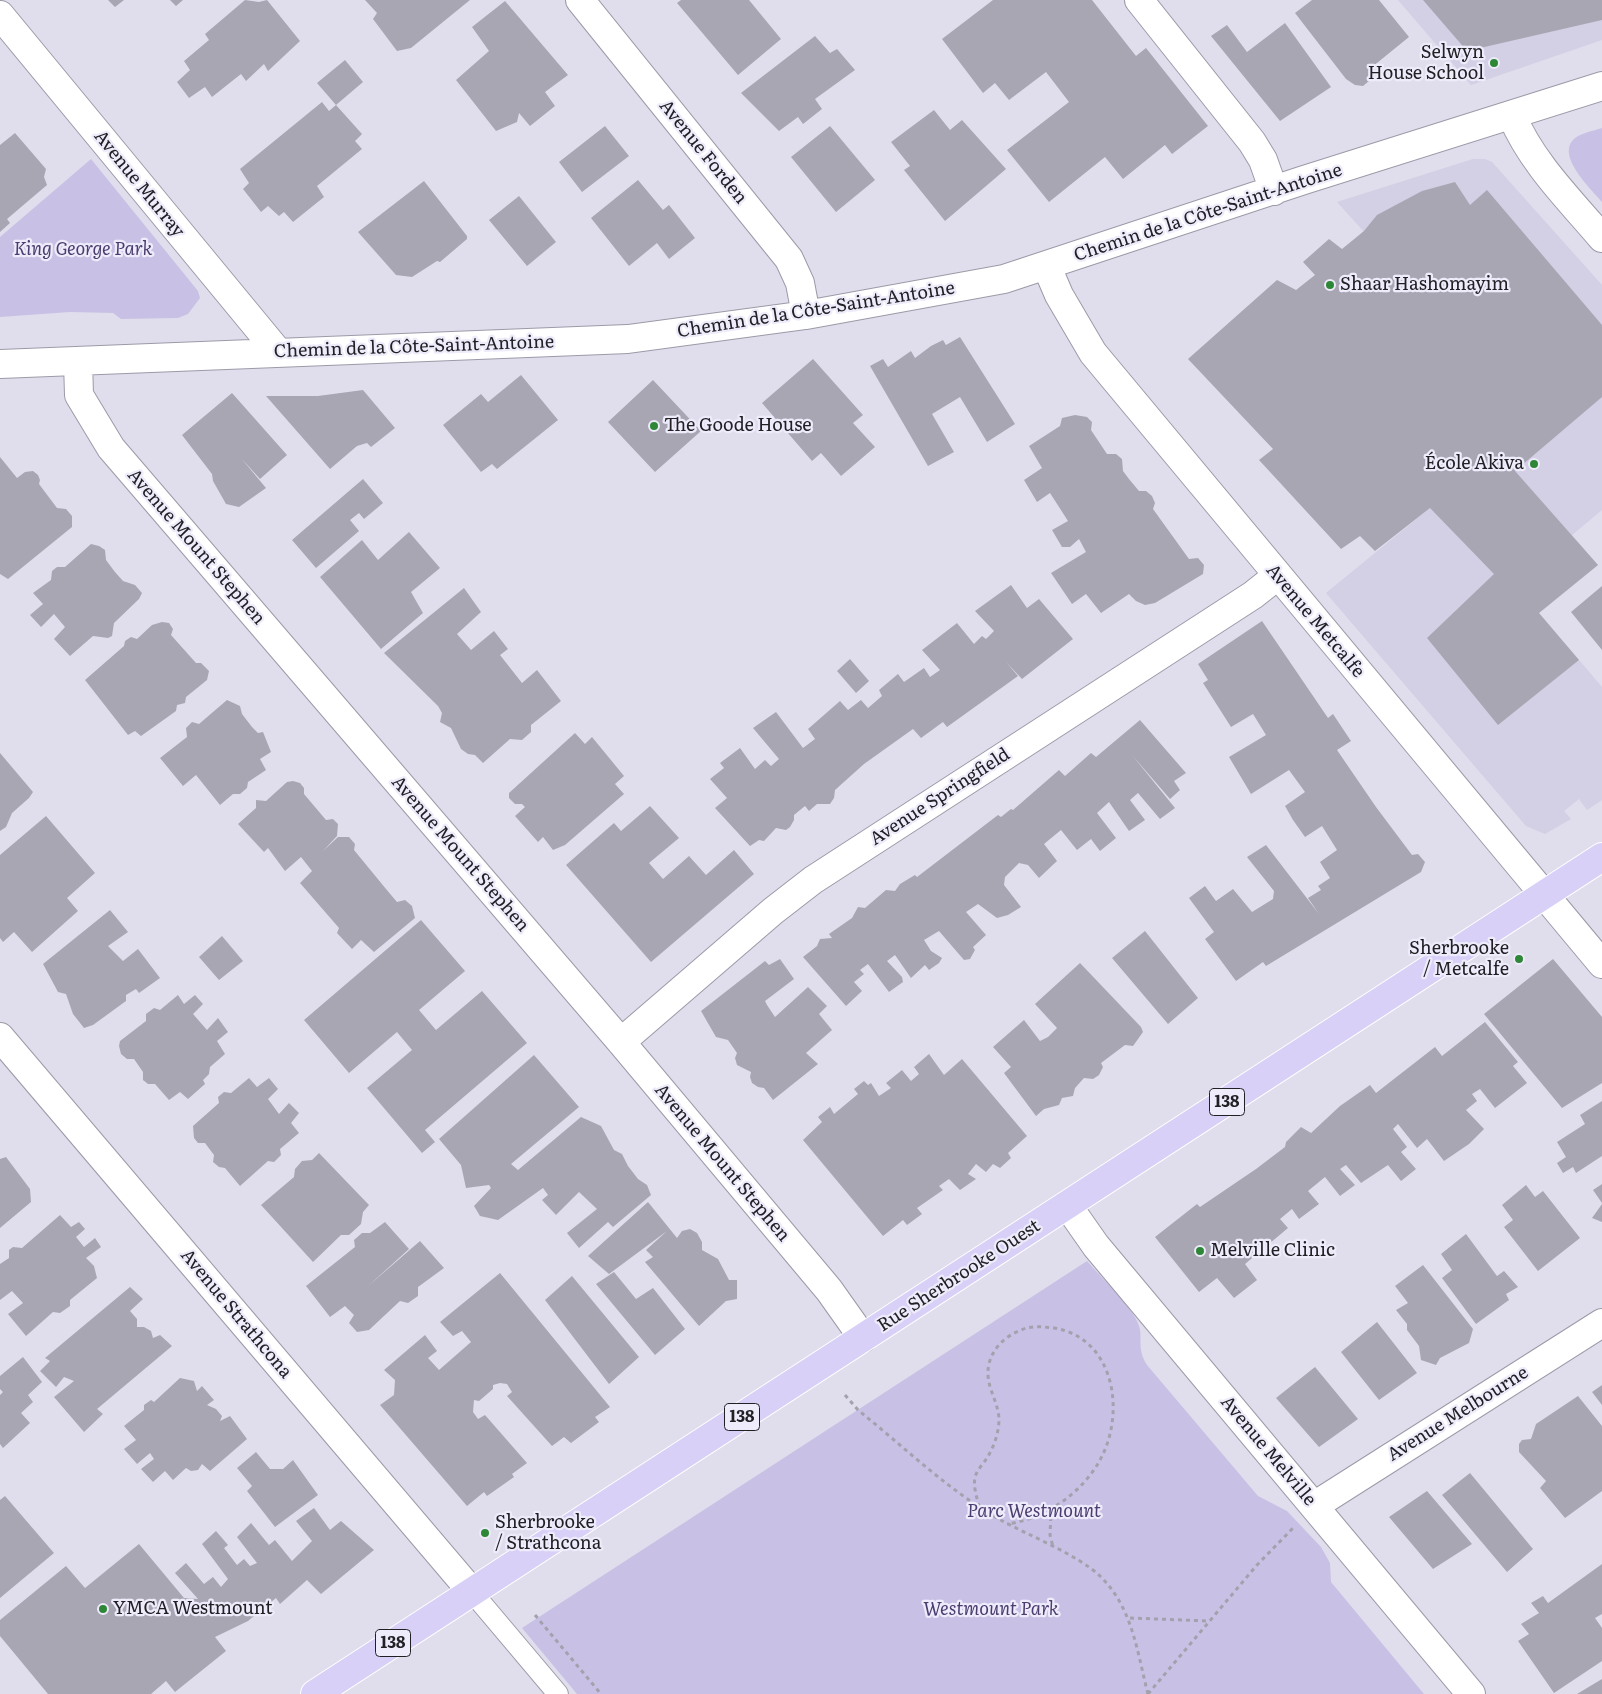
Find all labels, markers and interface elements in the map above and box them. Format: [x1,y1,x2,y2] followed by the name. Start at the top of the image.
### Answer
[1368,42,1484,84] place label: Selwyn House School
[1488,57,1500,69] marker: Selwyn House School
[654,96,752,208] street label: Avenue Forden
[89,126,189,242] street label: Avenue Murray
[1071,159,1345,267] street label: Chemin de la Côte-Saint-Antoine
[14,239,152,261] park label: King George Park
[1340,274,1509,296] place label: Shaar Hashomayim
[676,277,956,343] street label: Chemin de la Côte-Saint-Antoine
[1324,279,1336,291] marker: Shaar Hashomayim
[273,331,555,363] street label: Chemin de la Côte-Saint-Antoine
[664,415,812,437] place label: The Goode House
[648,420,660,432] marker: The Goode House
[1425,453,1524,475] place label: École Akiva
[1528,458,1540,470] marker: École Akiva
[122,465,270,629] street label: Avenue Mount Stephen
[1261,560,1369,682] street label: Avenue Metcalfe
[866,744,1014,850] street label: Avenue Springfield
[386,772,534,936] street label: Avenue Mount Stephen
[1409,938,1509,981] place label: Sherbrooke / Metcalfe
[1513,953,1525,965] marker: Sherbrooke / Metcalfe
[650,1080,794,1246] street label: Avenue Mount Stephen
[1210,1088,1244,1116] road number: 138
[874,1215,1044,1337] street label: Rue Sherbrooke Ouest
[1210,1240,1335,1262] place label: Melville Clinic
[176,1245,296,1383] street label: Avenue Strathcona
[1194,1245,1206,1257] marker: Melville Clinic
[1384,1362,1532,1466] street label: Avenue Melbourne
[1216,1392,1320,1510] street label: Avenue Melville
[724,1404,760,1430] road number: 138
[967,1501,1101,1523] park label: Parc Westmount
[495,1512,601,1555] place label: Sherbrooke / Strathcona
[479,1527,491,1539] marker: Sherbrooke / Strathcona
[113,1598,272,1620] place label: YMCA Westmount
[923,1599,1059,1621] park label: Westmount Park
[97,1603,109,1615] marker: YMCA Westmount
[376,1630,410,1656] road number: 138

